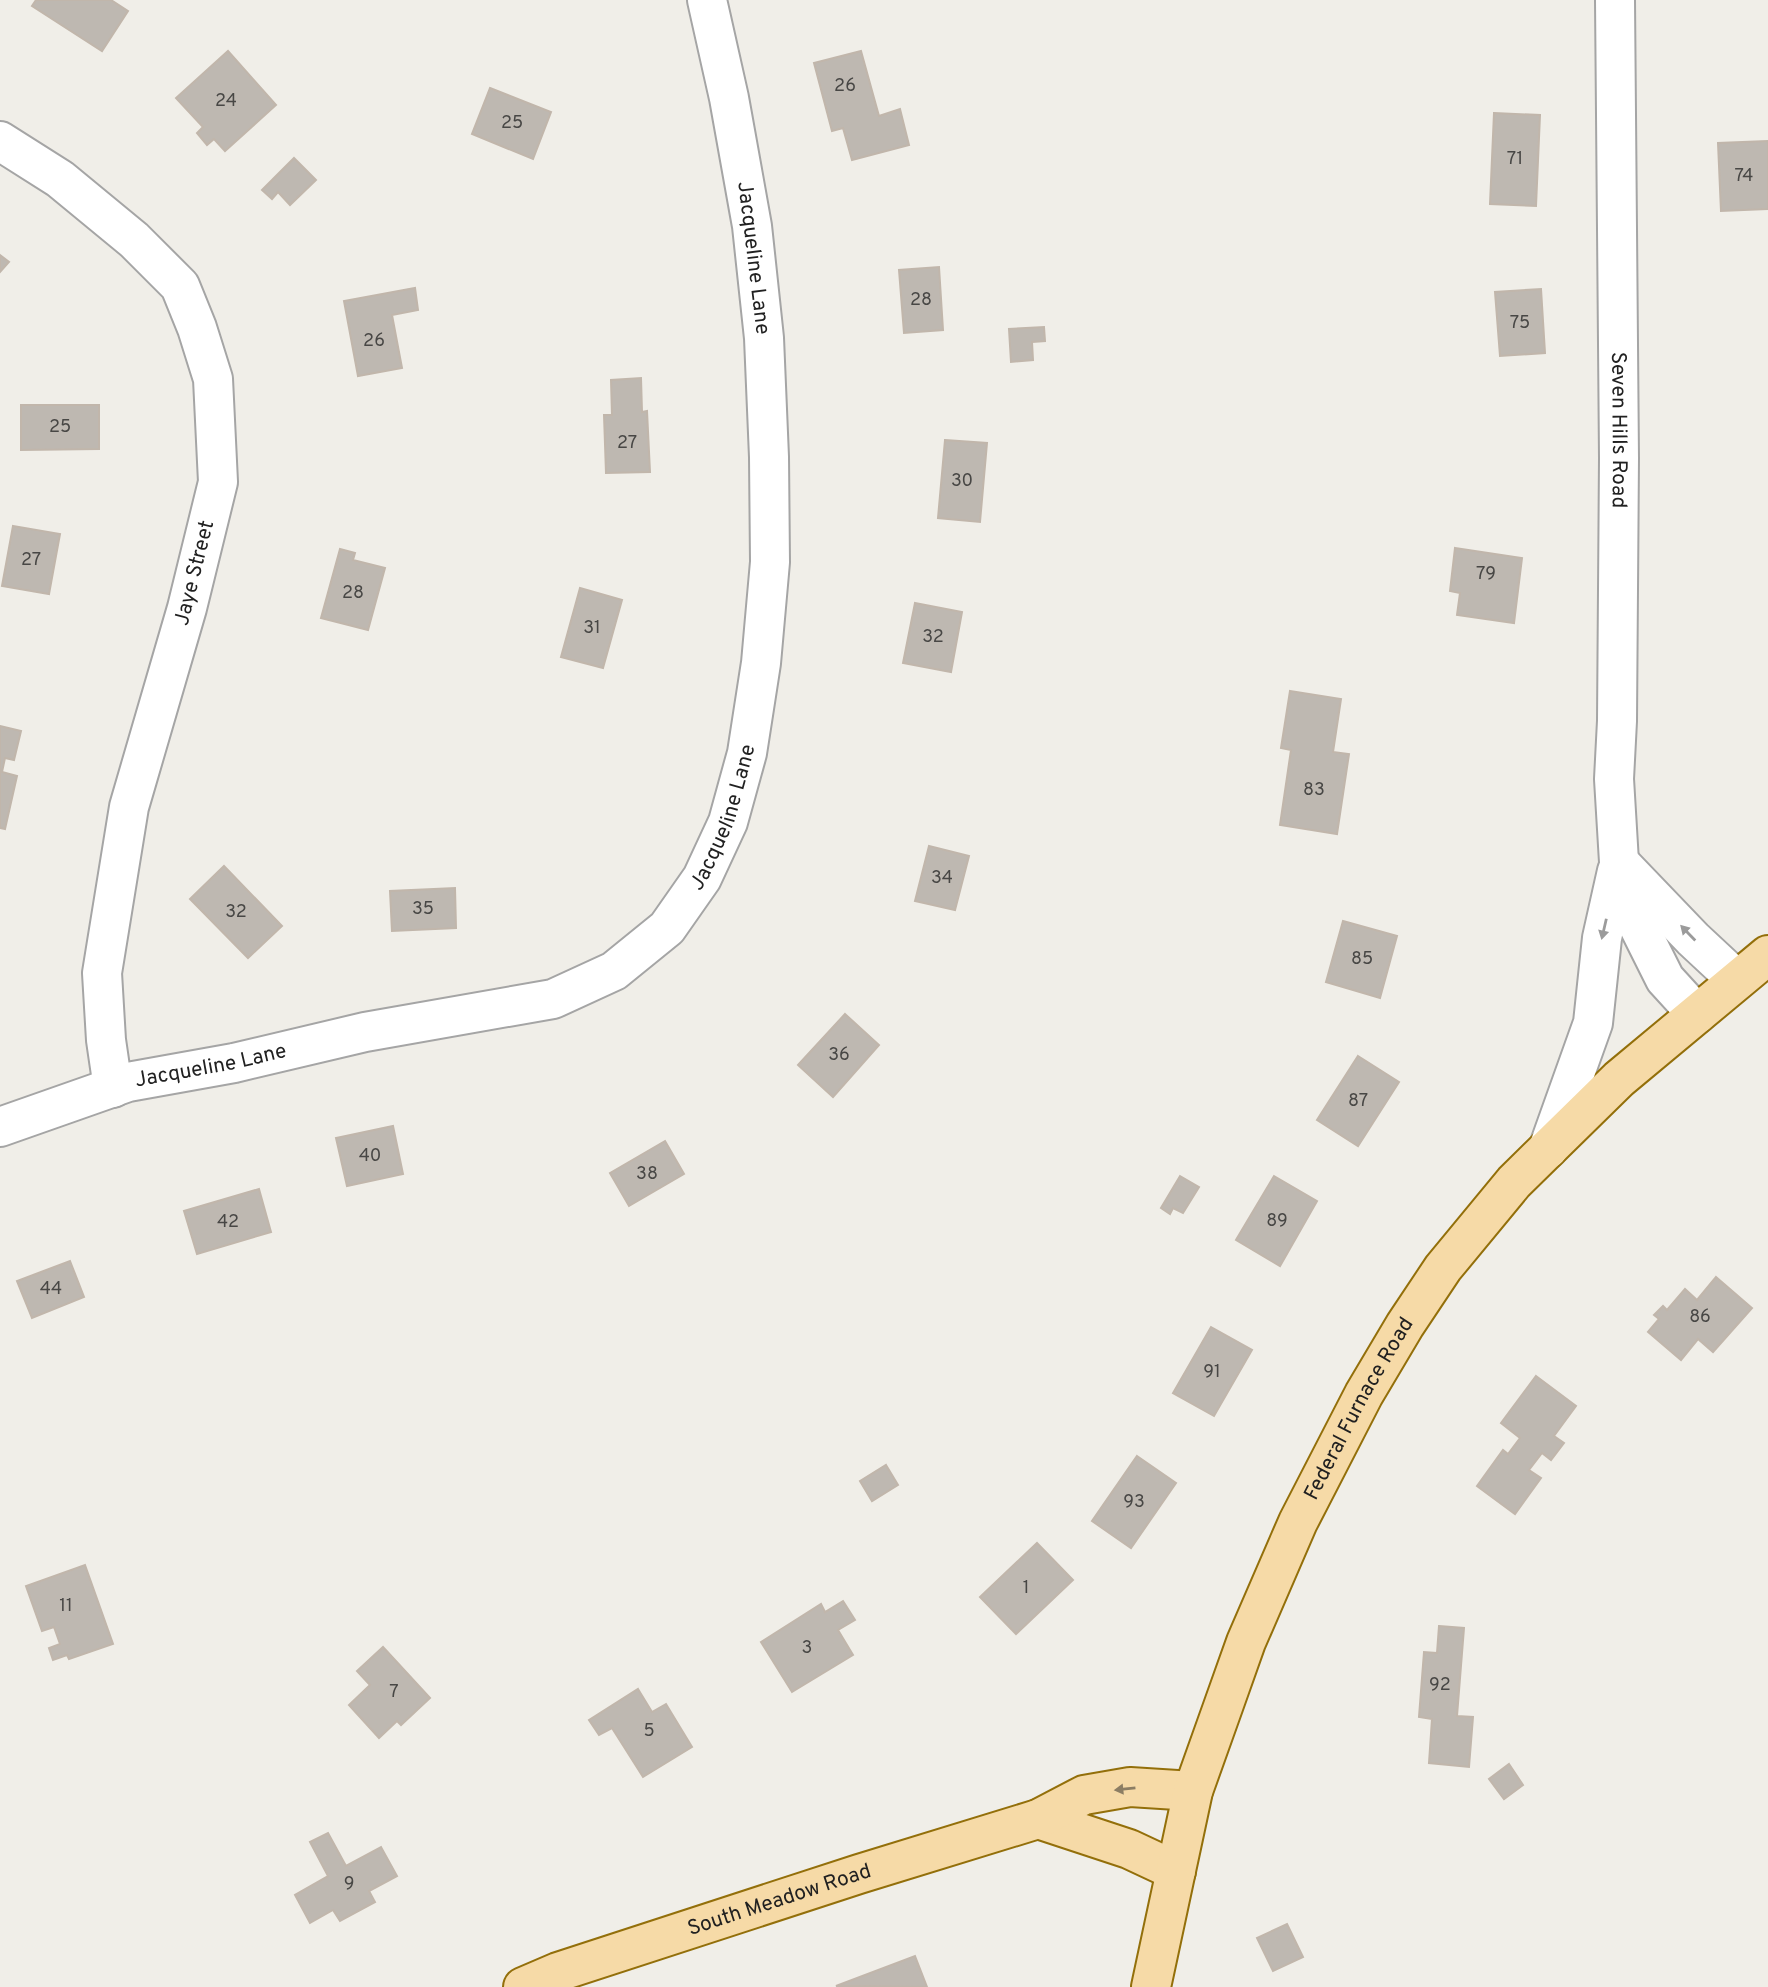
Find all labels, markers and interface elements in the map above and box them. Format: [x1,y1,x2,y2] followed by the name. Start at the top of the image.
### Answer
[834,75,856,98] house number: 26
[215,90,237,113] house number: 24
[501,112,523,135] house number: 25
[1507,148,1523,171] house number: 71
[1735,165,1753,188] house number: 74
[730,180,776,336] street label: Jacqueline Lane
[910,289,932,312] house number: 28
[1510,312,1530,335] house number: 75
[363,330,385,353] house number: 26
[1605,352,1633,508] street label: Seven Hills Road
[49,416,71,439] house number: 25
[617,432,637,455] house number: 27
[951,470,973,493] house number: 30
[169,518,221,628] street label: Jaye Street
[21,549,41,572] house number: 27
[1476,563,1496,586] house number: 79
[342,582,364,605] house number: 28
[583,617,601,640] house number: 31
[922,626,944,649] house number: 32
[684,743,762,896] street label: Jacqueline Lane
[1303,779,1325,802] house number: 83
[931,867,953,890] house number: 34
[412,898,434,921] house number: 35
[225,901,247,924] house number: 32
[1599,918,1610,940] one-way arrow
[1680,925,1696,942] one-way arrow
[1351,948,1373,971] house number: 85
[133,1037,289,1094] street label: Jacqueline Lane
[828,1044,850,1067] house number: 36
[1348,1090,1368,1113] house number: 87
[359,1145,381,1168] house number: 40
[636,1163,658,1186] house number: 38
[1266,1210,1288,1233] house number: 89
[217,1211,239,1234] house number: 42
[40,1278,62,1301] house number: 44
[1689,1306,1711,1329] house number: 86
[1298,1312,1420,1505] street label: Federal Furnace Road
[1203,1361,1221,1384] house number: 91
[1123,1491,1145,1514] house number: 93
[1023,1577,1029,1600] house number: 1
[59,1595,73,1618] house number: 11
[802,1637,812,1660] house number: 3
[1429,1674,1451,1697] house number: 92
[389,1681,399,1704] house number: 7
[643,1720,655,1743] house number: 5
[1114,1784,1136,1795] one-way arrow
[684,1858,875,1942] street label: South Meadow Road
[344,1873,354,1896] house number: 9

